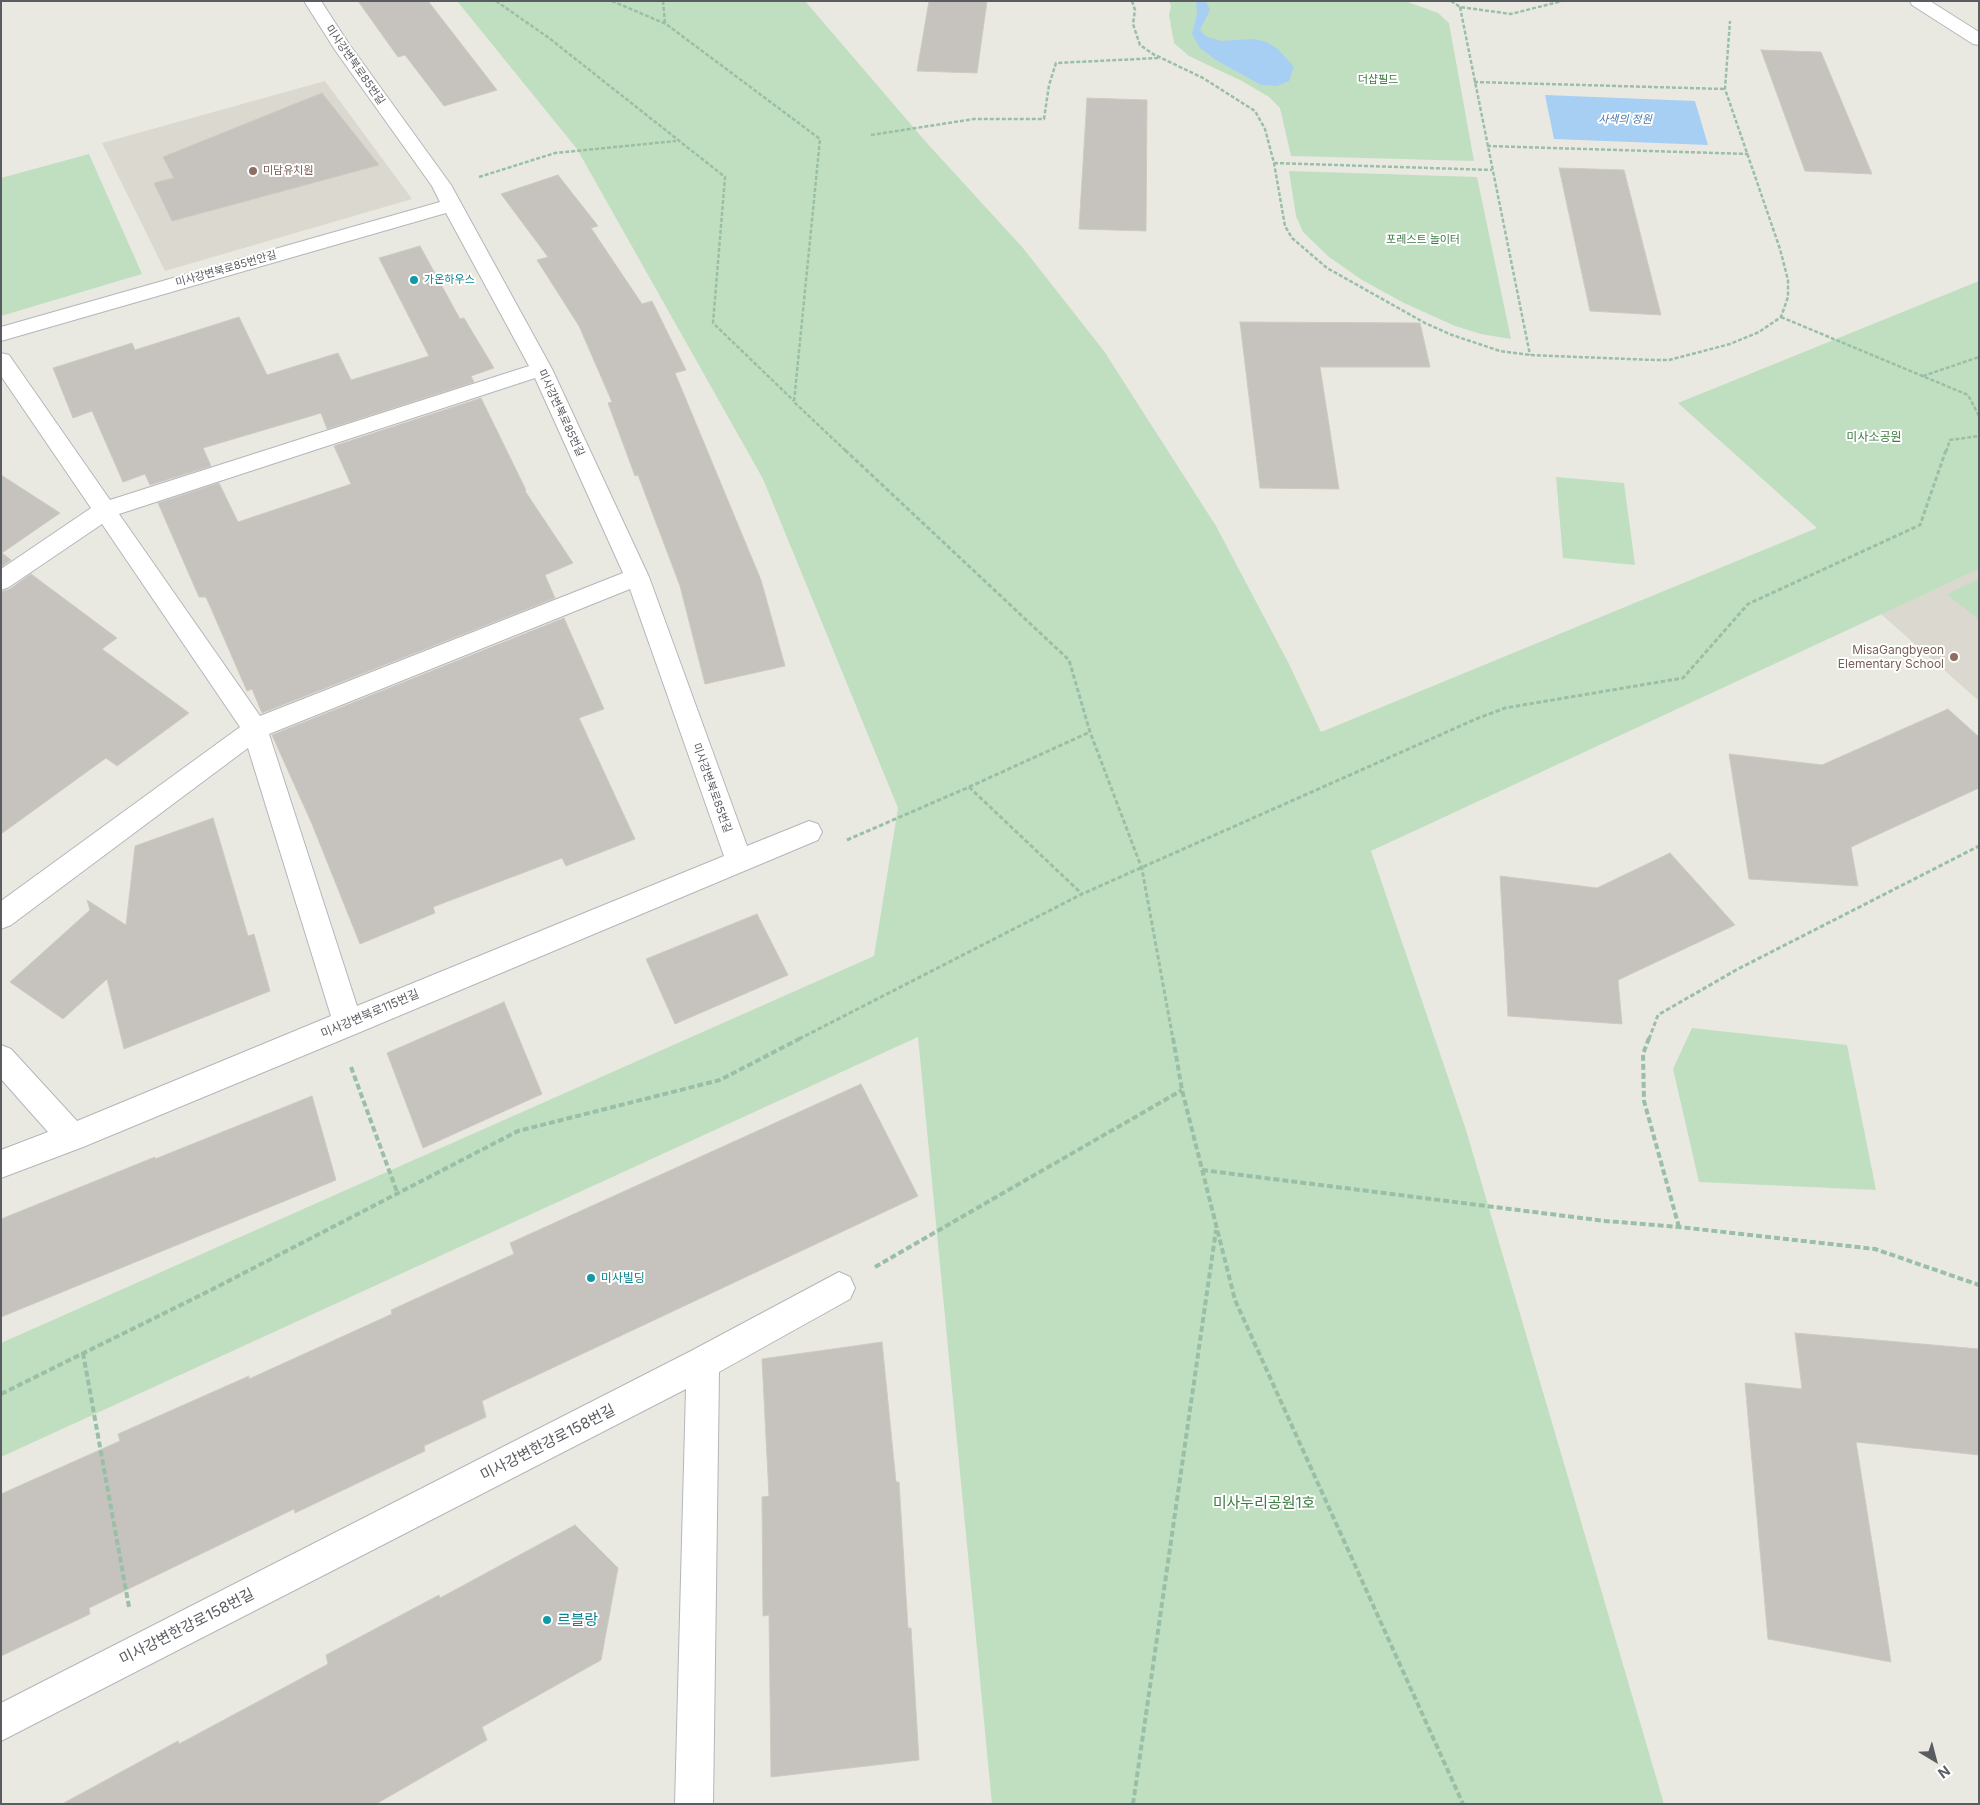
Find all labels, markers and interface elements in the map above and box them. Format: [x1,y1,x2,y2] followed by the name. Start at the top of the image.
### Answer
[323,23,387,107] street label: 미사강변북로85번길
[1358,73,1398,87] park label: 더샵필드
[1598,113,1652,127] water label: 사색의 정원
[263,164,314,178] place label: 미담유치원
[247,165,259,177] marker: 미담유치원
[1386,233,1460,247] park label: 포레스트 놀이터
[174,248,278,290] street label: 미사강변북로85번안길
[424,273,475,287] place label: 가온하우스
[408,274,420,286] marker: 가온하우스
[535,367,587,459] street label: 미사강변북로85번길
[1846,430,1902,444] park label: 미사소공원
[1838,643,1944,671] place label: MisaGangbyeon Elementary School
[1948,651,1960,663] marker: MisaGangbyeon Elementary School
[690,741,734,835] street label: 미사강변북로85번길
[319,987,421,1041] street label: 미사강변북로115번길
[601,1271,645,1285] place label: 미사빌딩
[585,1272,597,1284] marker: 미사빌딩
[478,1401,618,1485] street label: 미사강변한강로158번길
[1213,1494,1315,1512] park label: 미사누리공원1호
[117,1585,257,1669] street label: 미사강변한강로158번길
[557,1611,598,1629] place label: 르블랑
[541,1614,553,1626] marker: 르블랑
[1910,1735,1960,1785] north arrow
[1935,1762,1954,1782] text: N

